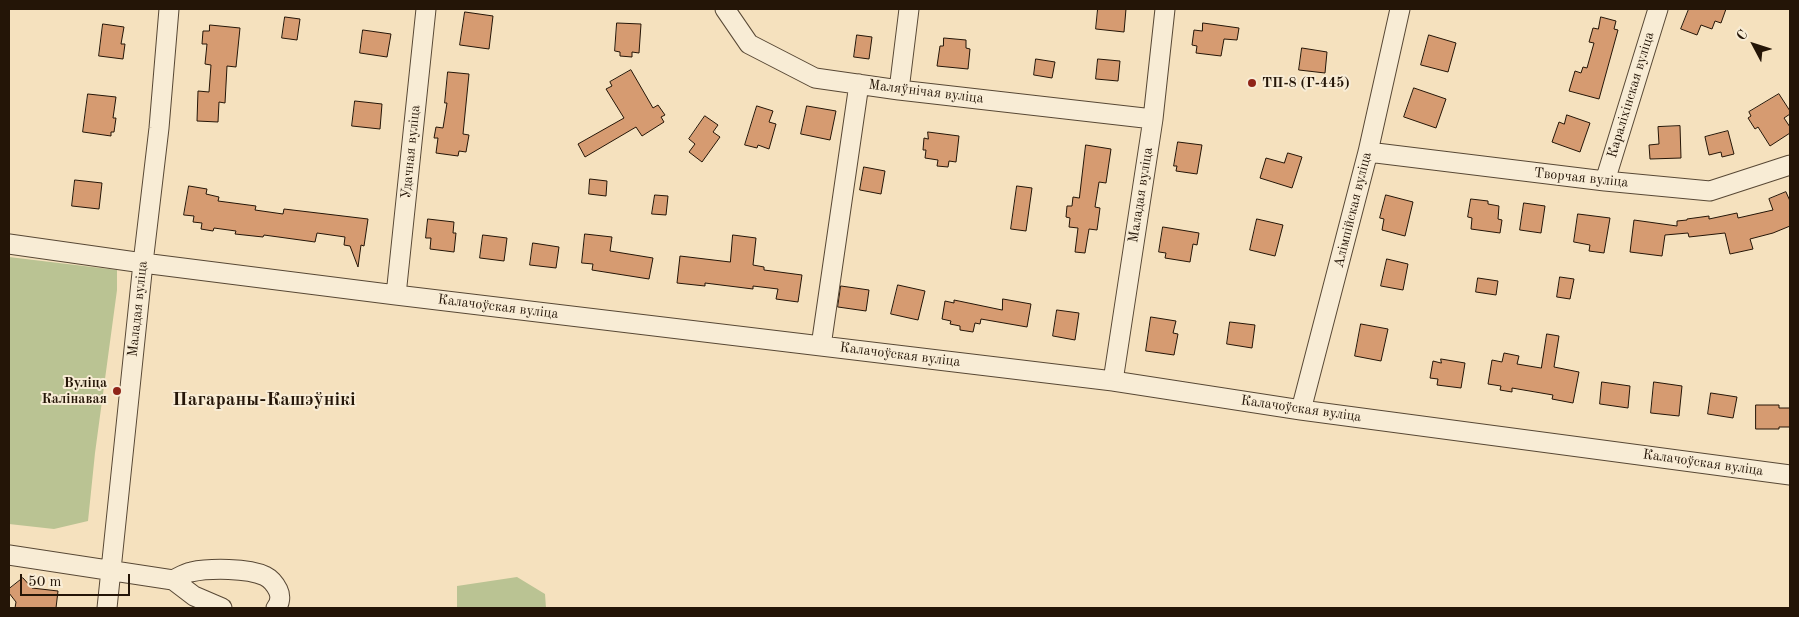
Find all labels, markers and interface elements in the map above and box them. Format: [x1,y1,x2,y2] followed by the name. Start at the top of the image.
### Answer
[1729,20,1779,70] north arrow
[1734,27,1751,43] text: С
[1604,30,1658,160] street label: Караліхінская вуліца
[1262,75,1350,91] place label: ТП-8 (Г-445)
[868,77,984,107] street label: Маляўнічая вуліца
[1246,77,1258,89] marker: ТП-8 (Г-445)
[398,104,424,200] street label: Удачная вуліца
[1125,146,1157,244] street label: Маладая вуліца
[1331,150,1375,270] street label: Алімпійская вуліца
[1533,165,1629,191] street label: Творчая вуліца
[125,260,151,358] street label: Маладая вуліца
[437,291,559,323] street label: Калачоўская вуліца
[839,339,961,371] street label: Калачоўская вуліца
[42,375,107,408] place label: Вуліца Калінавая
[111,385,123,397] marker: Вуліца Калінавая
[172,389,356,411] district label: Пагараны-Кашэўнікі
[1240,392,1362,426] street label: Калачоўская вуліца
[1642,446,1764,480] street label: Калачоўская вуліца
[22,564,132,596] scale bar
[28,575,62,590] text: 50 m

